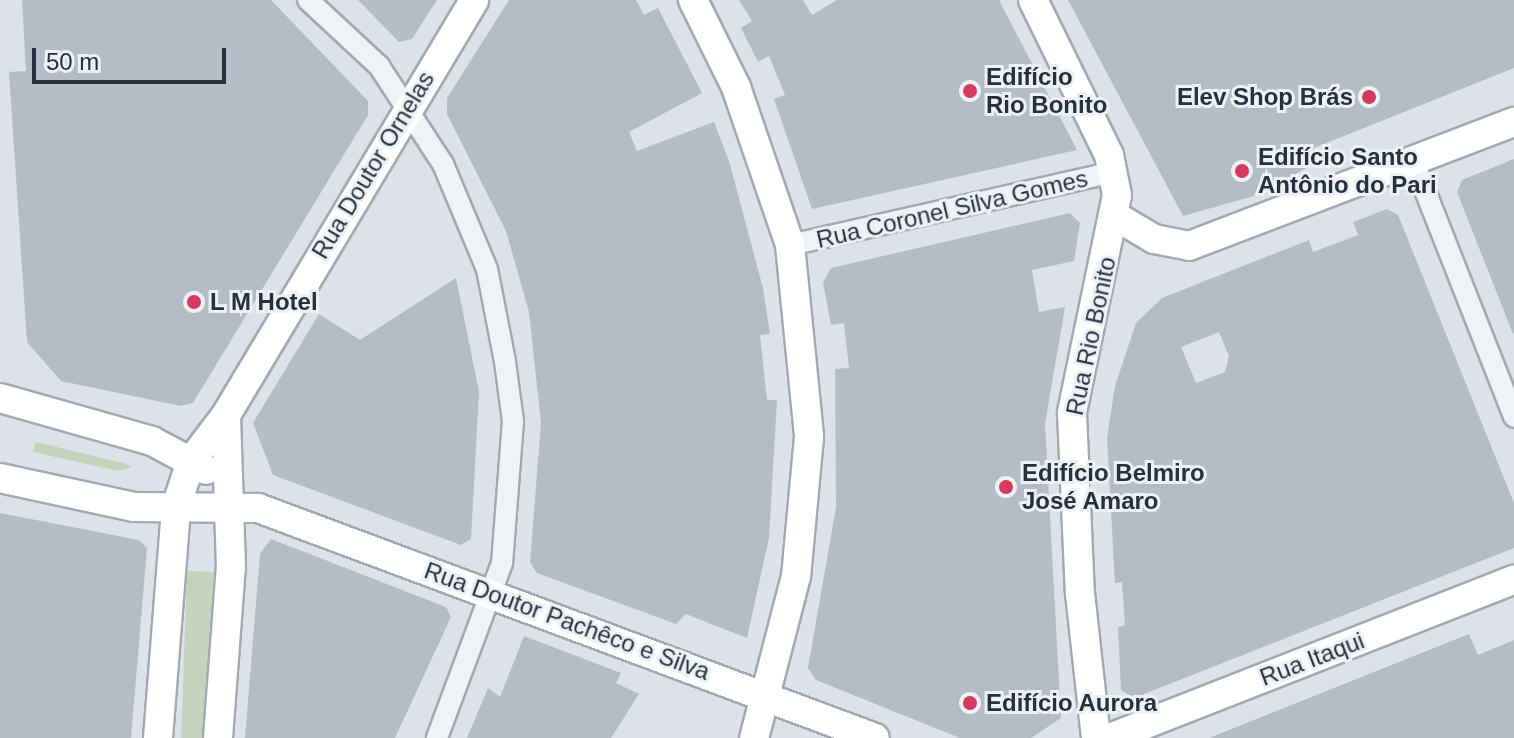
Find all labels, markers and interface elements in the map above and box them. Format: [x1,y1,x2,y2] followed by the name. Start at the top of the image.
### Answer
[36,32,230,82] scale bar
[46,48,99,75] text: 50 m
[986,63,1107,119] place label: Edifício Rio Bonito
[306,66,440,264] street label: Rua Doutor Ornelas
[961,82,979,100] marker: Edifício Rio Bonito
[1177,83,1353,111] place label: Elev Shop Brás
[1360,88,1378,106] marker: Elev Shop Brás
[1258,143,1437,199] place label: Edifício Santo Antônio do Pari
[1233,162,1251,180] marker: Edifício Santo Antônio do Pari
[814,164,1090,254] street label: Rua Coronel Silva Gomes
[1060,254,1122,418] street label: Rua Rio Bonito
[210,288,318,316] place label: L M Hotel
[185,293,203,311] marker: L M Hotel
[1022,459,1205,515] place label: Edifício Belmiro José Amaro
[997,478,1015,496] marker: Edifício Belmiro José Amaro
[420,556,714,686] street label: Rua Doutor Pachêco e Silva
[1256,626,1368,692] street label: Rua Itaqui
[986,689,1158,717] place label: Edifício Aurora
[961,694,979,712] marker: Edifício Aurora

